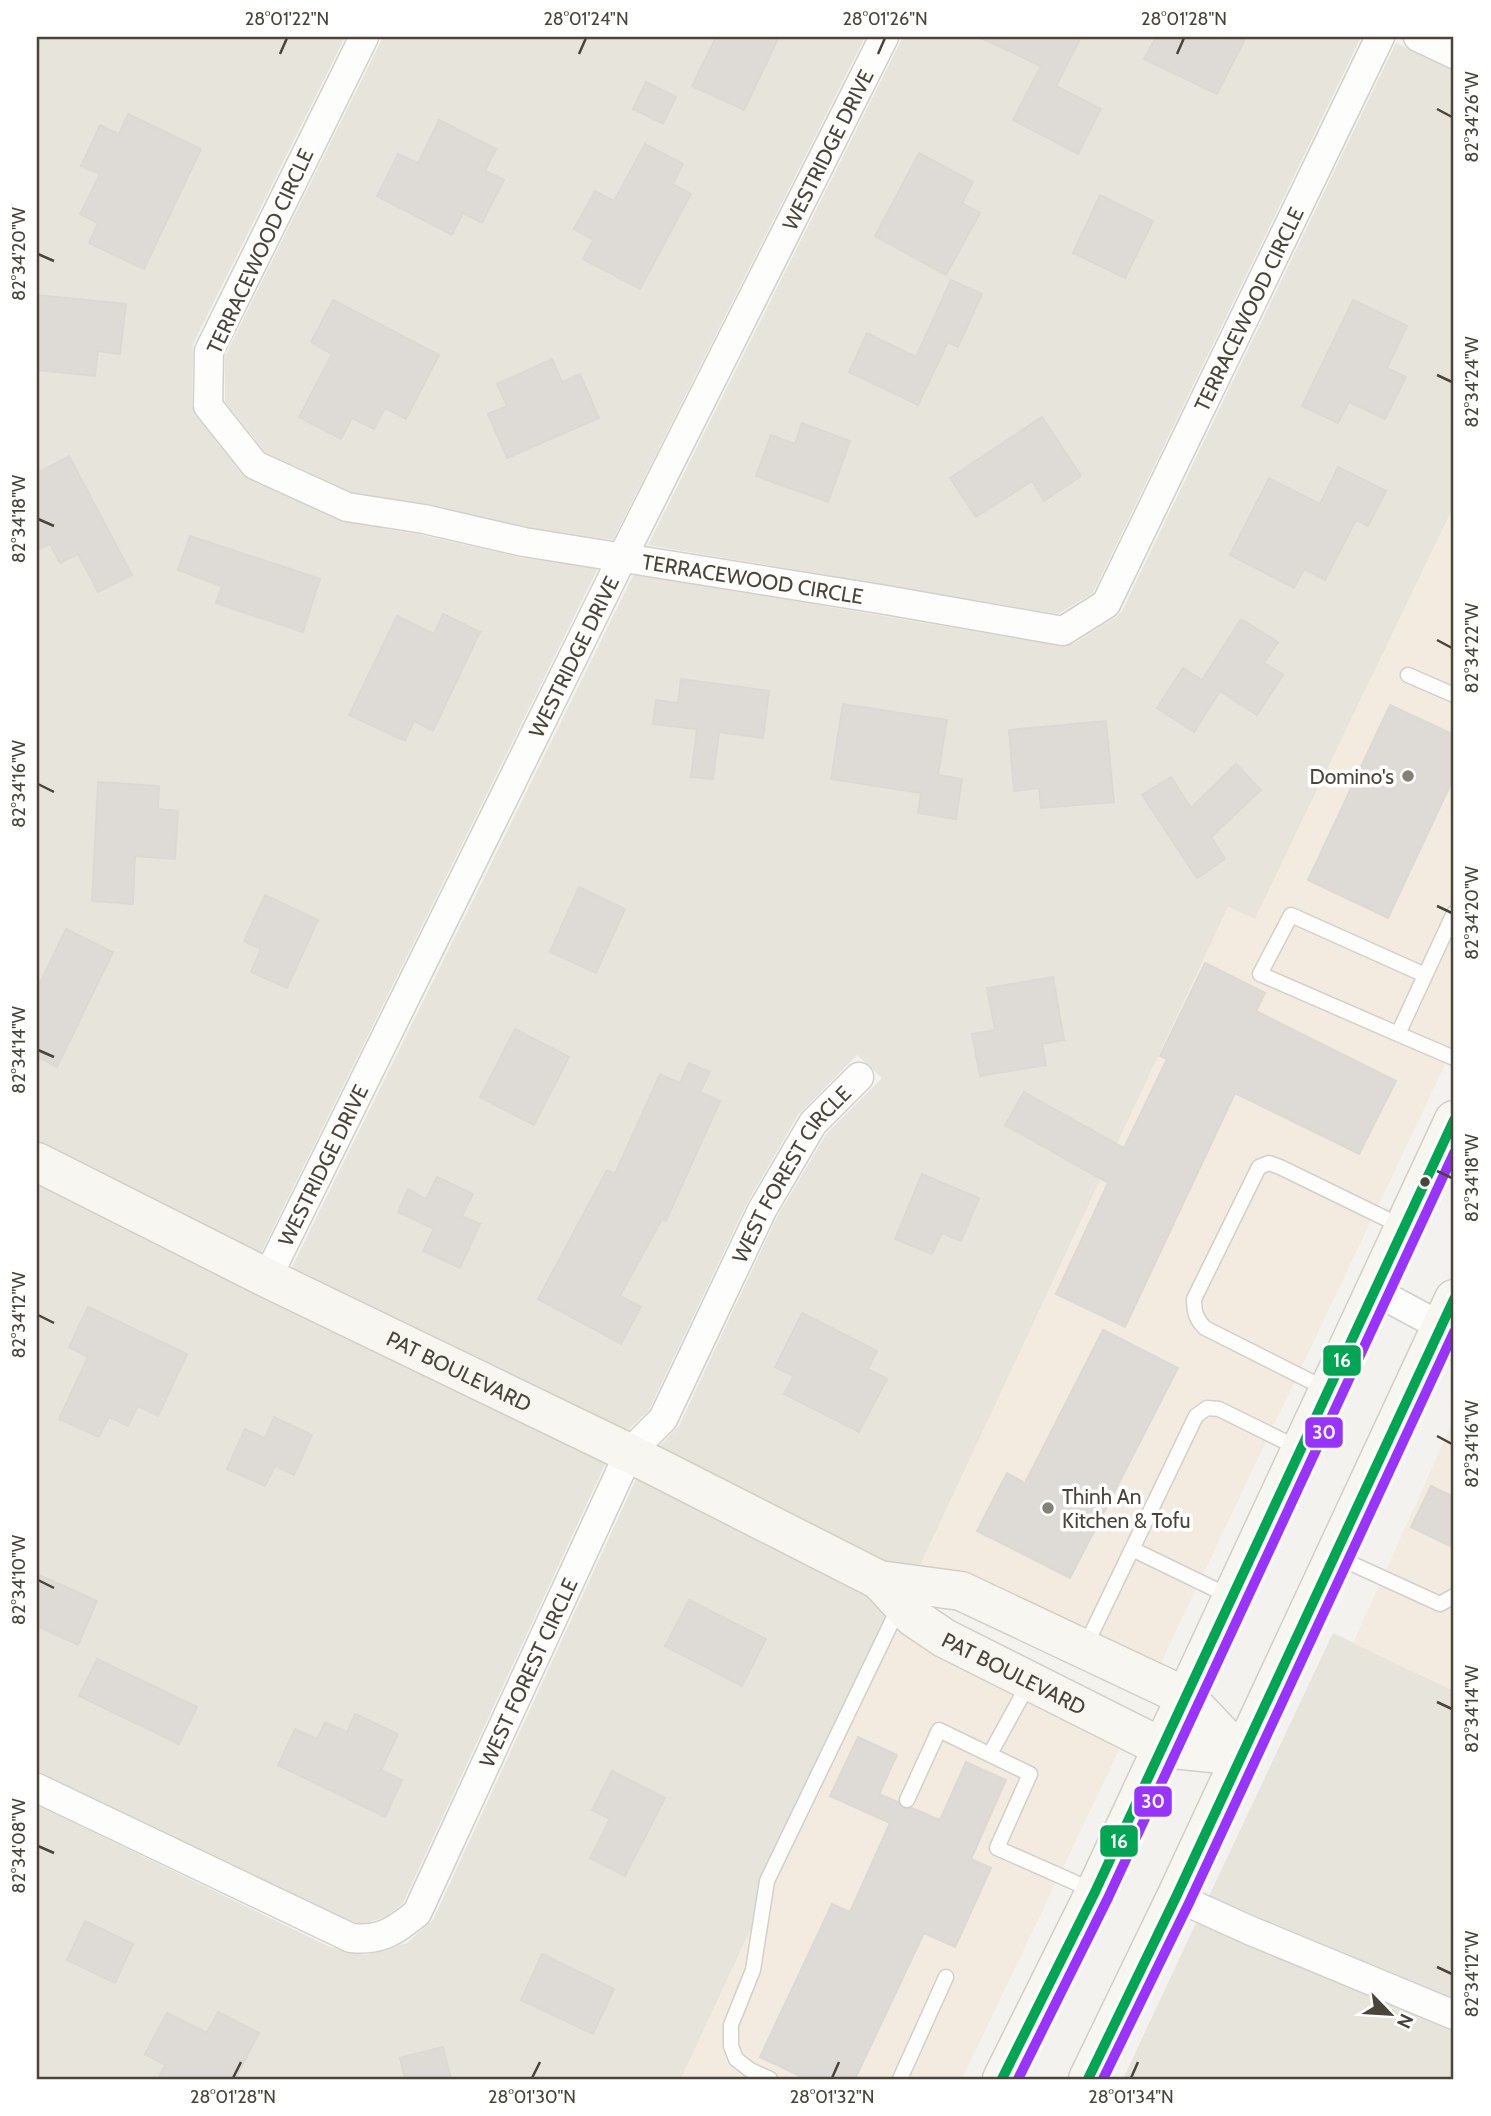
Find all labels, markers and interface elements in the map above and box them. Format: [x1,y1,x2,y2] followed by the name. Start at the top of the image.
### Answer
[245,8,329,30] text: 28°01'22"N
[543,8,629,30] text: 28°01'24"N
[842,8,928,30] text: 28°01'26"N
[1141,8,1227,30] text: 28°01'28"N
[777,65,878,234] street label: WESTRIDGE DRIVE
[1461,71,1483,163] text: 82°34'26"W
[201,144,319,358] street label: TERRACEWOOD CIRCLE
[1189,203,1308,415] street label: TERRACEWOOD CIRCLE
[8,207,30,301] text: 82°34'20"W
[1461,336,1483,428] text: 82°34'24"W
[8,475,30,563] text: 82°34'18"W
[640,549,865,609] street label: TERRACEWOOD CIRCLE
[523,572,624,741] street label: WESTRIDGE DRIVE
[1461,603,1483,693] text: 82°34'22"W
[8,740,30,828] text: 82°34'16"W
[1310,764,1394,789] place label: Domino's
[1400,768,1416,784] marker: Domino's
[1461,866,1483,960] text: 82°34'20"W
[8,1006,30,1094] text: 82°34'14"W
[272,1080,373,1250] street label: WESTRIDGE DRIVE
[726,1080,856,1266] street label: WEST FOREST CIRCLE
[1461,1134,1483,1222] text: 82°34'18"W
[1418,1175,1432,1189] unlabelled marker
[8,1272,30,1358] text: 82°34'12"W
[383,1325,536,1416] street label: PAT BOULEVARD
[1322,1344,1362,1377] line badge: 16
[1333,1349,1351,1372] text: 16
[1461,1400,1483,1488] text: 82°34'16"W
[1304,1416,1344,1449] line badge: 30
[1312,1421,1336,1444] text: 30
[1062,1484,1190,1533] place label: Thinh An Kitchen & Tofu
[1040,1500,1056,1516] marker: Thinh An Kitchen & Tofu
[8,1535,30,1625] text: 82°34'10"W
[474,1574,582,1771] street label: WEST FOREST CIRCLE
[938,1627,1090,1720] street label: PAT BOULEVARD
[1461,1665,1483,1753] text: 82°34'14"W
[1133,1785,1173,1818] line badge: 30
[1141,1790,1165,1813] text: 30
[8,1799,30,1893] text: 82°34'08"W
[1099,1824,1139,1858] line badge: 16
[1110,1830,1128,1853] text: 16
[1461,1931,1483,2017] text: 82°34'12"W
[1354,1980,1424,2050] north arrow
[1392,2010,1418,2032] text: N
[190,2086,276,2108] text: 28°01'28"N
[488,2086,576,2108] text: 28°01'30"N
[790,2086,874,2108] text: 28°01'32"N
[1088,2086,1174,2108] text: 28°01'34"N

